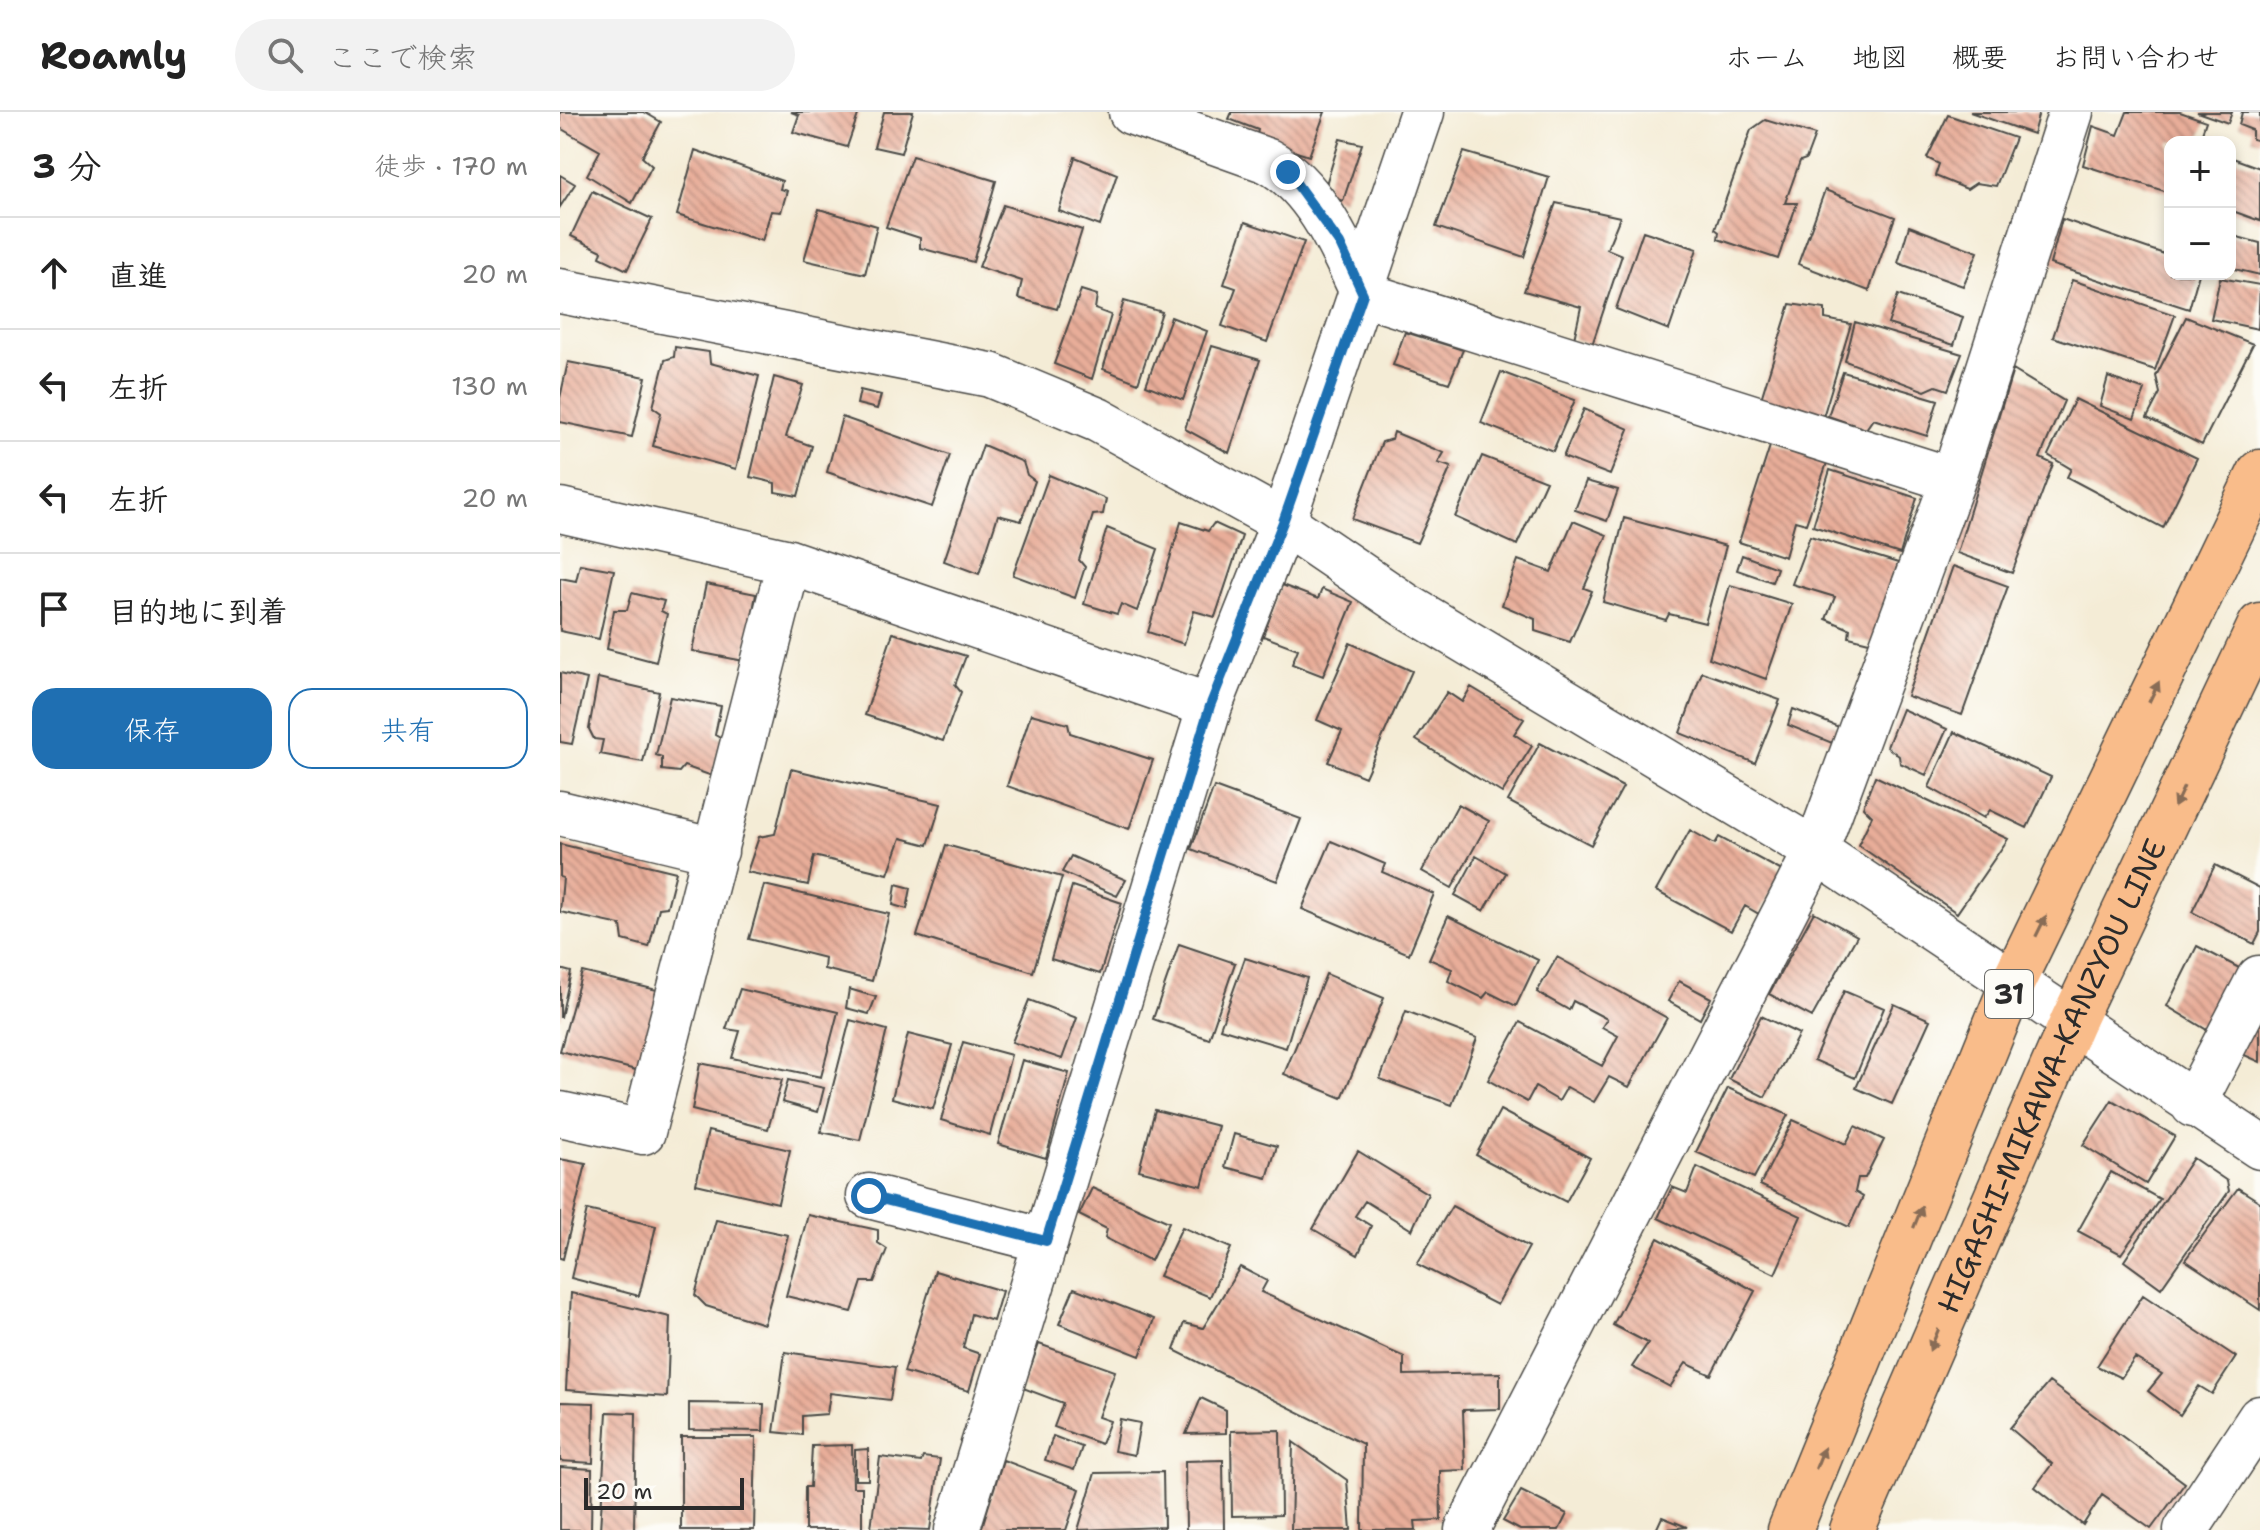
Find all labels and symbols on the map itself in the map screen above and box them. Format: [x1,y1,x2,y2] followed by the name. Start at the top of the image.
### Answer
[1270,154,1306,190] route end
[2147,680,2161,703] one-way arrow
[2172,785,2186,809] one-way arrow
[1927,832,2176,1320] street label: HIGASHI-MIKAWA-KANZYOU LINE
[2034,914,2048,938] one-way arrow
[1985,970,2033,1018] road number: 31
[851,1178,887,1214] route start
[1912,1205,1925,1229] one-way arrow
[1927,1329,1940,1352] one-way arrow
[1814,1446,1827,1470] one-way arrow
[584,1474,744,1510] scale bar

